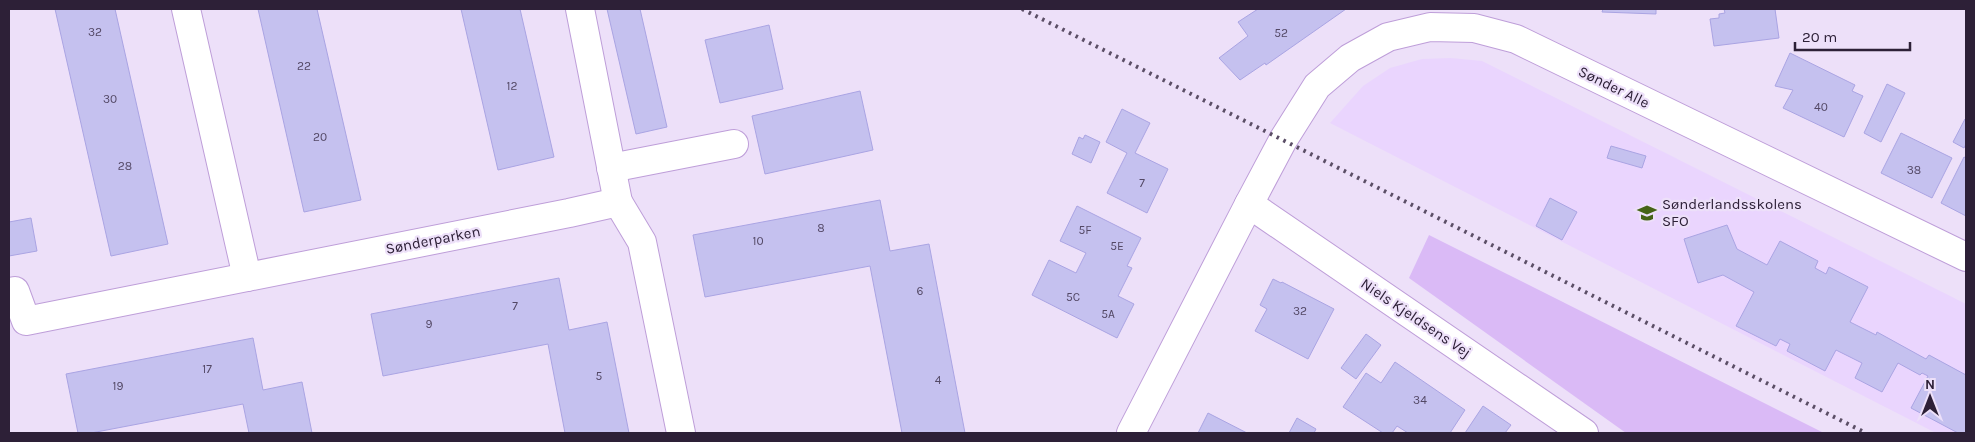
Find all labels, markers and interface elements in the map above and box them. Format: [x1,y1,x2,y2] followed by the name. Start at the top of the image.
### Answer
[1795,20,1910,52] scale bar
[88,25,102,39] house number: 32
[1274,26,1288,40] house number: 52
[1802,28,1837,46] text: 20 m
[297,59,311,73] house number: 22
[1576,62,1652,112] street label: Sønder Alle
[507,79,518,93] house number: 12
[103,92,117,106] house number: 30
[1814,100,1828,114] house number: 40
[313,130,327,144] house number: 20
[118,159,132,173] house number: 28
[1907,163,1921,177] house number: 38
[1139,176,1145,190] house number: 7
[1662,195,1802,230] place label: Sønderlandsskolens SFO
[1636,202,1658,224] school or university icon: Sønderlandsskolens SFO
[817,221,825,235] house number: 8
[384,222,482,258] street label: Sønderparken
[1078,223,1092,237] house number: 5F
[752,234,764,248] house number: 10
[1110,239,1124,253] house number: 5E
[1357,274,1475,362] street label: Niels Kjeldsens Vej
[917,284,924,298] house number: 6
[1066,290,1080,304] house number: 5C
[512,299,518,313] house number: 7
[1293,304,1307,318] house number: 32
[1101,307,1115,321] house number: 5A
[426,317,433,331] house number: 9
[202,362,212,376] house number: 17
[596,369,603,383] house number: 5
[1905,372,1955,422] north arrow
[935,373,942,387] house number: 4
[1925,376,1935,393] text: N
[113,379,123,393] house number: 19
[1413,393,1427,407] house number: 34

